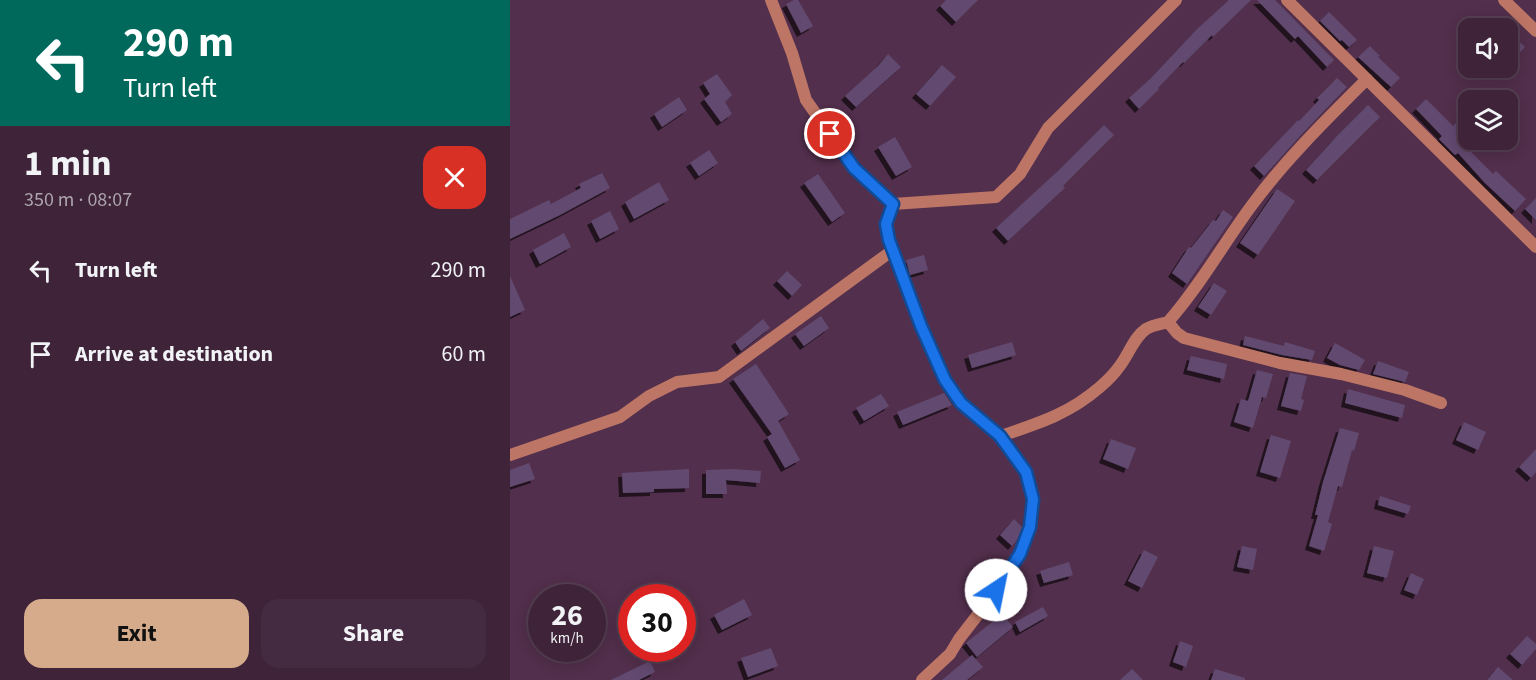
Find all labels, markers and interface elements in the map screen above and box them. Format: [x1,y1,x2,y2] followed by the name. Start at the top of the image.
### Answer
[123,13,234,73] text: 290 m
[1458,18,1518,150] map controls
[1458,18,1518,78] button: sound
[24,24,102,102] icon: left
[123,69,217,108] text: Turn left
[1458,90,1518,150] button: layers
[804,108,855,159] pin
[813,117,846,150] icon: arrive
[24,138,112,189] text: 1 min
[423,146,486,209] button: close
[24,186,132,214] text: 350 m · 08:07
[24,254,57,287] icon: left
[75,254,157,286] text: Turn left
[431,254,486,286] text: 290 m
[24,338,57,371] icon: arrive
[75,338,273,370] text: Arrive at destination
[441,338,486,370] text: 60 m
[964,558,1028,622] position arrow
[618,584,696,662] speed limit sign: 30
[551,594,583,637] text: 26
[24,599,249,668] button: Exit
[261,599,486,668] button: Share
[550,628,584,649] text: km/h

